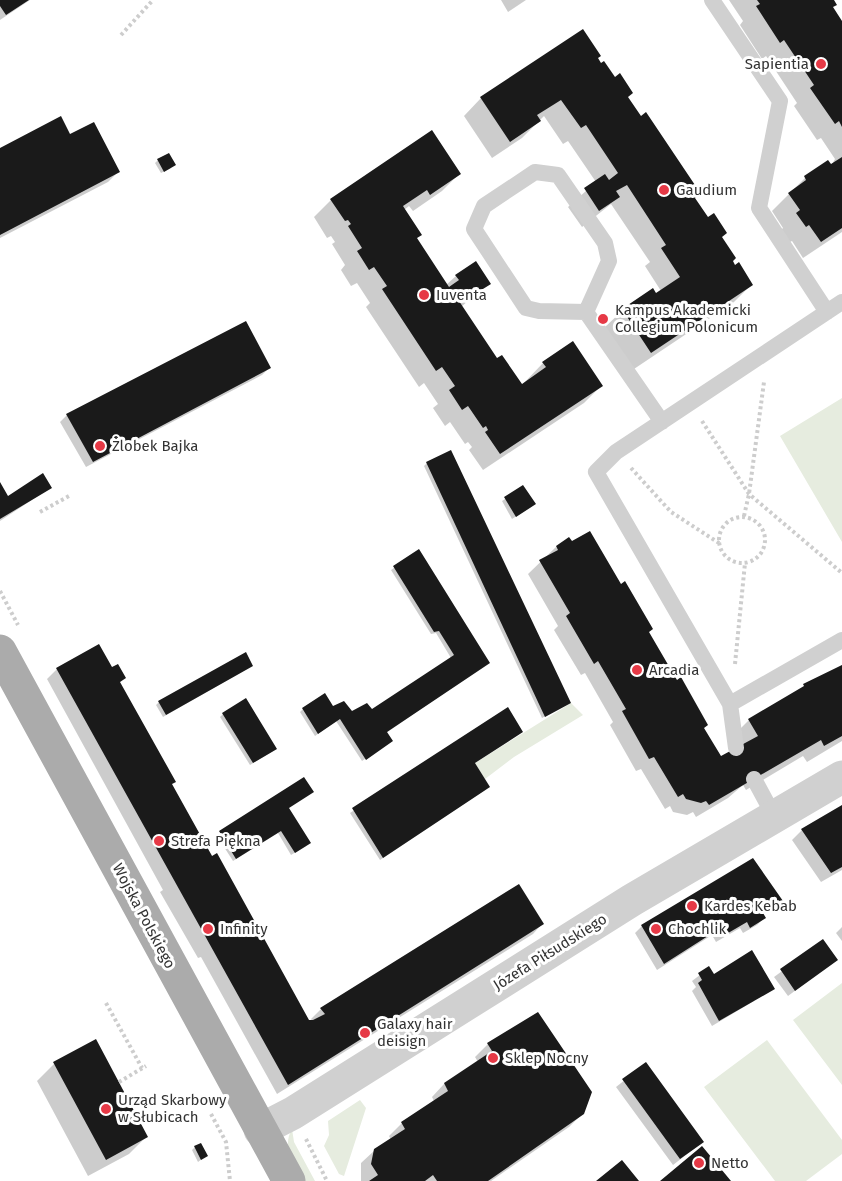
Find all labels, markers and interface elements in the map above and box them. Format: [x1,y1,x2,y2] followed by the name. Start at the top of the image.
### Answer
[745,55,809,73] place label: Sapientia
[814,57,828,71] marker: Sapientia
[676,181,737,199] place label: Gaudium
[657,183,671,197] marker: Gaudium
[436,286,487,304] place label: Iuventa
[417,288,431,302] marker: Iuventa
[615,301,758,336] place label: Kampus Akademicki Collegium Polonicum
[596,312,610,326] marker: Kampus Akademicki Collegium Polonicum
[112,437,198,455] place label: Żlobek Bajka
[93,439,107,453] marker: Żlobek Bajka
[649,661,699,679] place label: Arcadia
[630,663,644,677] marker: Arcadia
[171,832,261,850] place label: Strefa Piękna
[152,834,166,848] marker: Strefa Piękna
[109,860,179,972] street label: Wojska Polskiego
[704,897,797,915] place label: Kardes Kebab
[685,899,699,913] marker: Kardes Kebab
[490,910,610,994] street label: Józefa Piłsudskiego
[220,920,268,938] place label: Infinity
[668,920,726,938] place label: Chochlik
[201,922,215,936] marker: Infinity
[649,922,663,936] marker: Chochlik
[377,1015,453,1050] place label: Galaxy hair deisign
[358,1026,372,1040] marker: Galaxy hair deisign
[505,1049,589,1067] place label: Sklep Nocny
[486,1051,500,1065] marker: Sklep Nocny
[118,1091,227,1126] place label: Urząd Skarbowy w Słubicach
[99,1102,113,1116] marker: Urząd Skarbowy w Słubicach
[711,1154,749,1172] place label: Netto
[692,1156,706,1170] marker: Netto

